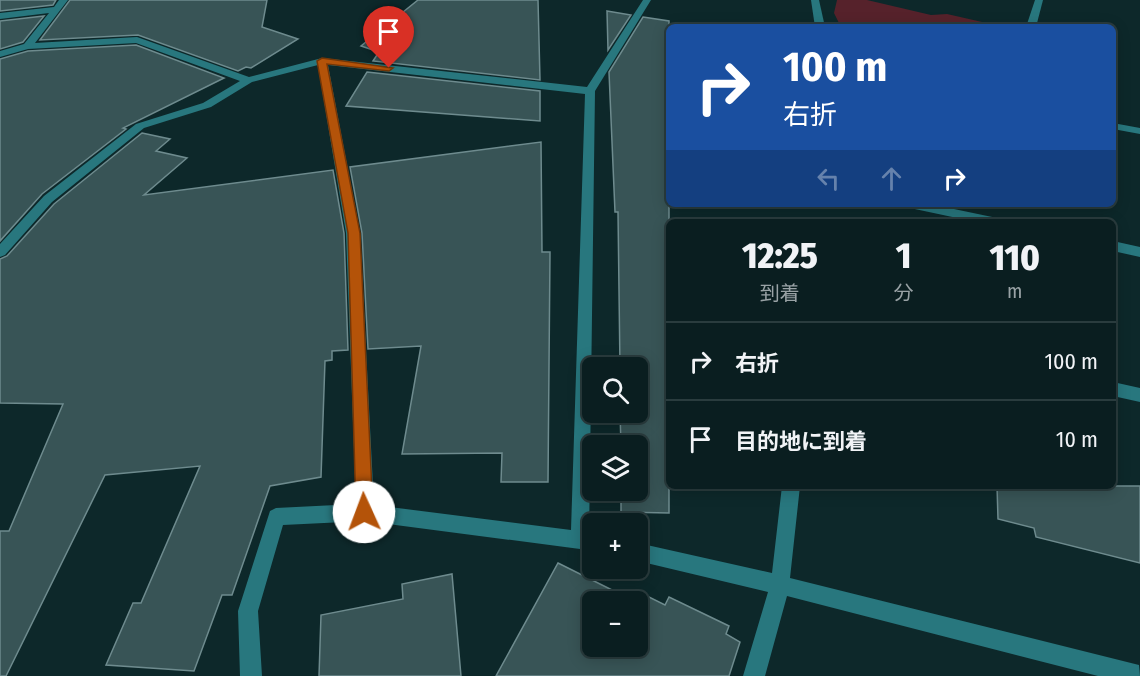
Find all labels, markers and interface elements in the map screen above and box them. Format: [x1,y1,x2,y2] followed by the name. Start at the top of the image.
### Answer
[363,6,414,68] pin
[372,15,405,48] icon: arrive
[783,42,887,92] text: 100 m
[684,48,762,126] icon: right
[783,99,837,131] text: 右折
[812,162,845,195] icon: left
[875,162,908,195] icon: ahead
[938,162,971,195] icon: right
[742,234,818,278] text: 12:25
[896,234,911,278] text: 1
[990,236,1040,280] text: 110
[1007,279,1023,303] text: m
[760,281,800,305] text: 到着
[894,281,914,305] text: 分
[684,345,717,378] icon: right
[1044,348,1098,375] text: 100 m
[735,350,779,377] text: 右折
[582,357,648,657] map controls
[582,357,648,423] button: search
[684,423,717,456] icon: arrive
[1056,426,1098,453] text: 10 m
[735,428,867,455] text: 目的地に到着
[582,435,648,501] button: layers
[332,480,396,544] position arrow
[582,513,648,579] button: +
[582,591,648,657] button: −

